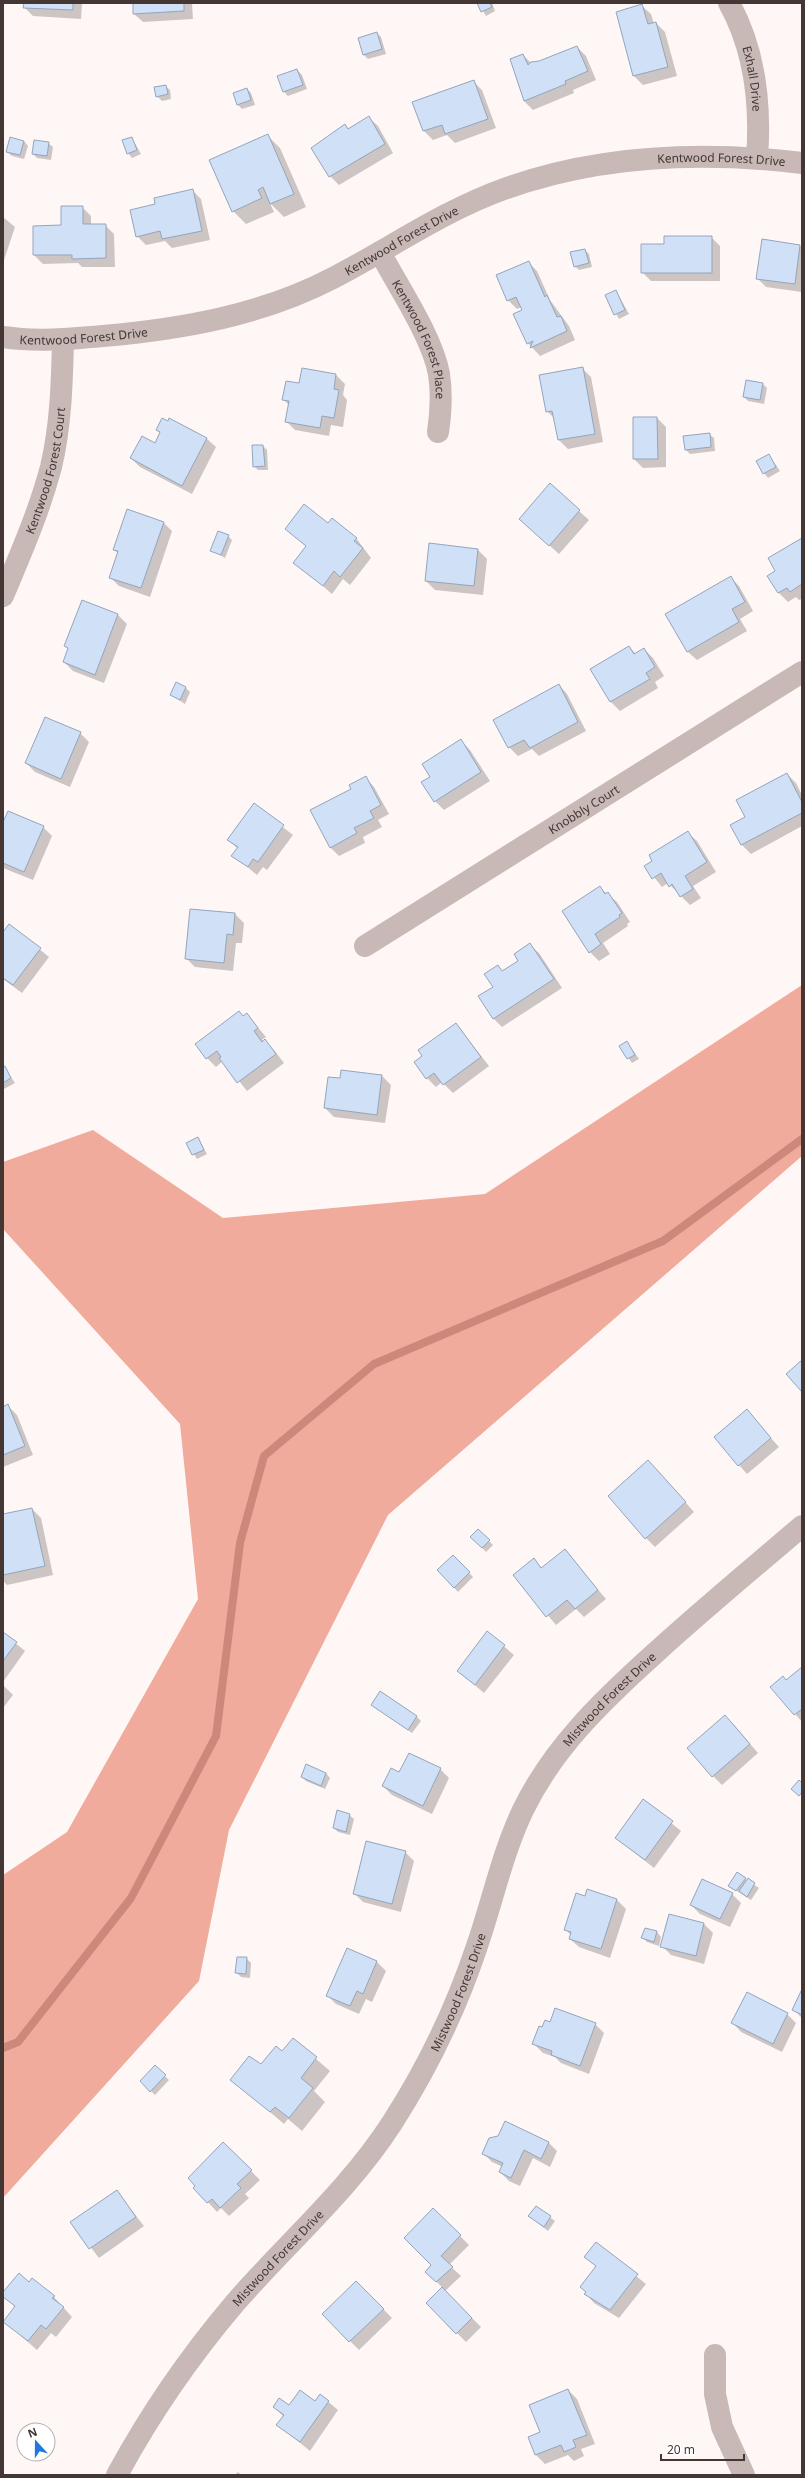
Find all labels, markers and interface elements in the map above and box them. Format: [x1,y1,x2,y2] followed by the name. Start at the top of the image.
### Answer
[739,44,766,112] street label: Exhall Drive
[657,148,787,170] street label: Kentwood Forest Drive
[341,201,461,279] street label: Kentwood Forest Drive
[389,276,449,399] street label: Kentwood Forest Place
[19,323,149,348] street label: Kentwood Forest Drive
[21,406,69,536] street label: Kentwood Forest Court
[545,780,623,838] street label: Knobbly Court
[558,1648,660,1750] street label: Mistwood Forest Drive
[426,1930,489,2054] street label: Mistwood Forest Drive
[228,2206,327,2310] street label: Mistwood Forest Drive
[16,2422,56,2462] north arrow
[25,2424,39,2441] text: N
[661,2436,744,2462] scale bar
[667,2441,695,2458] text: 20 m

